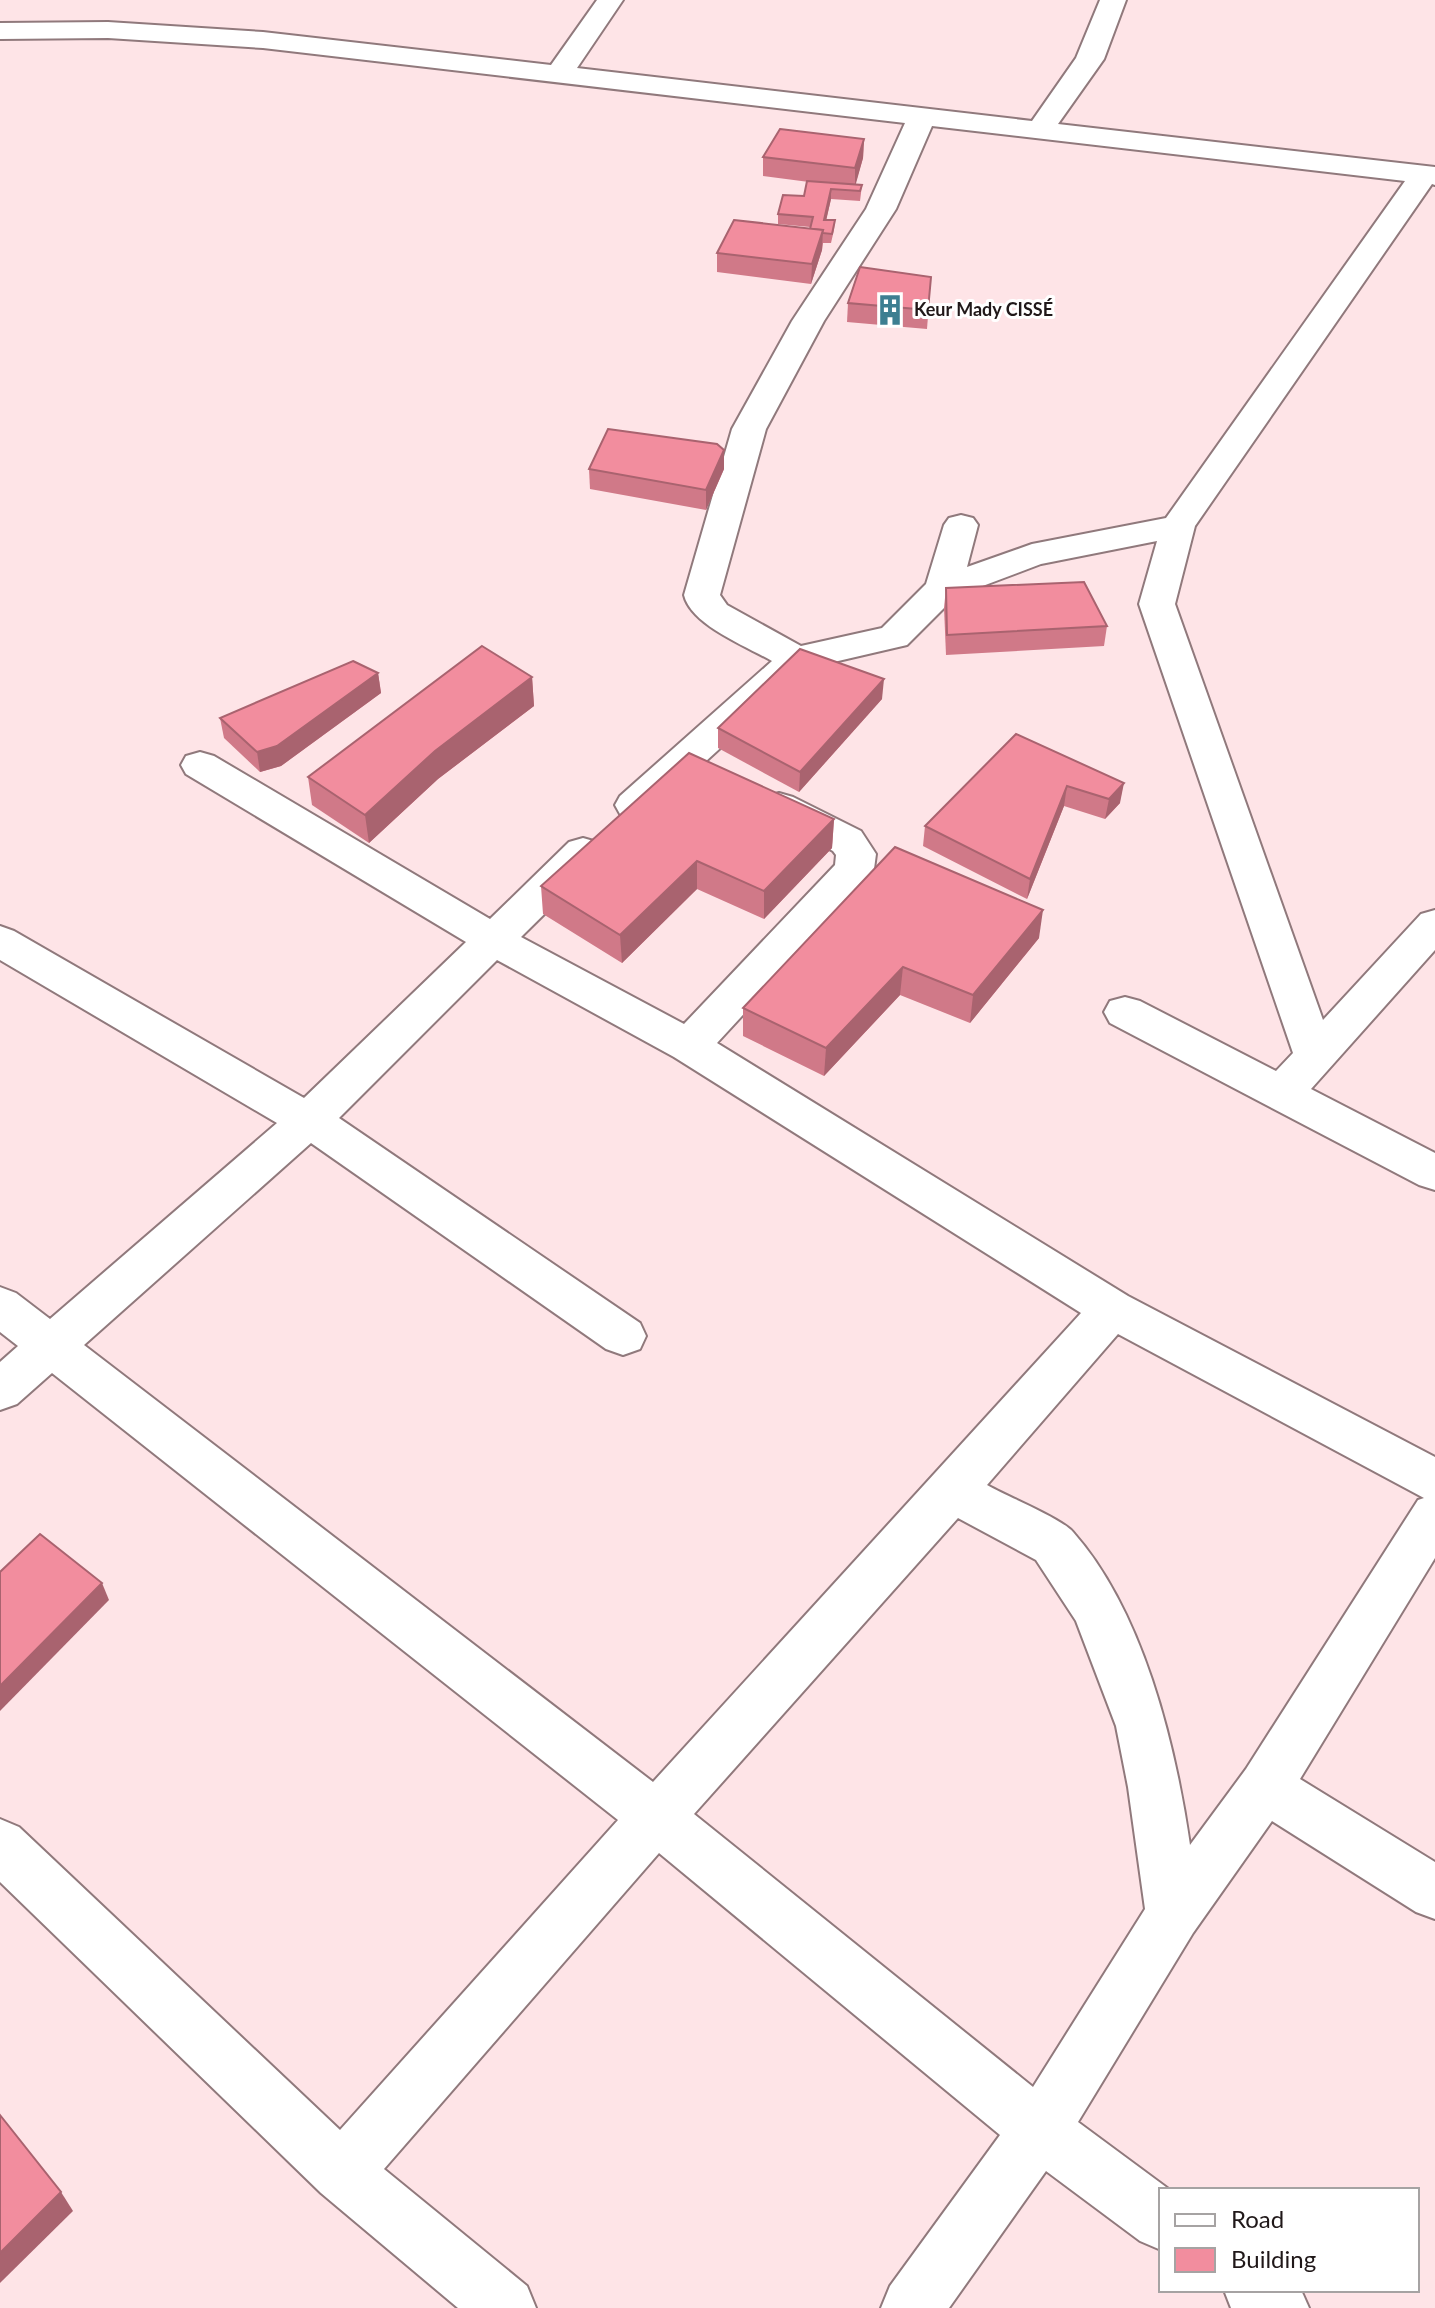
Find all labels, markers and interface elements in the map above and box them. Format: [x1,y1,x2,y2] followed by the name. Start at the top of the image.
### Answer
[873,293,907,327] building icon: Keur Mady CISSÉ
[914,298,1053,320] place label: Keur Mady CISSÉ
[1159,2188,1419,2292] legend
[1231,2204,1284,2233] text: Road
[1231,2244,1316,2273] text: Building

